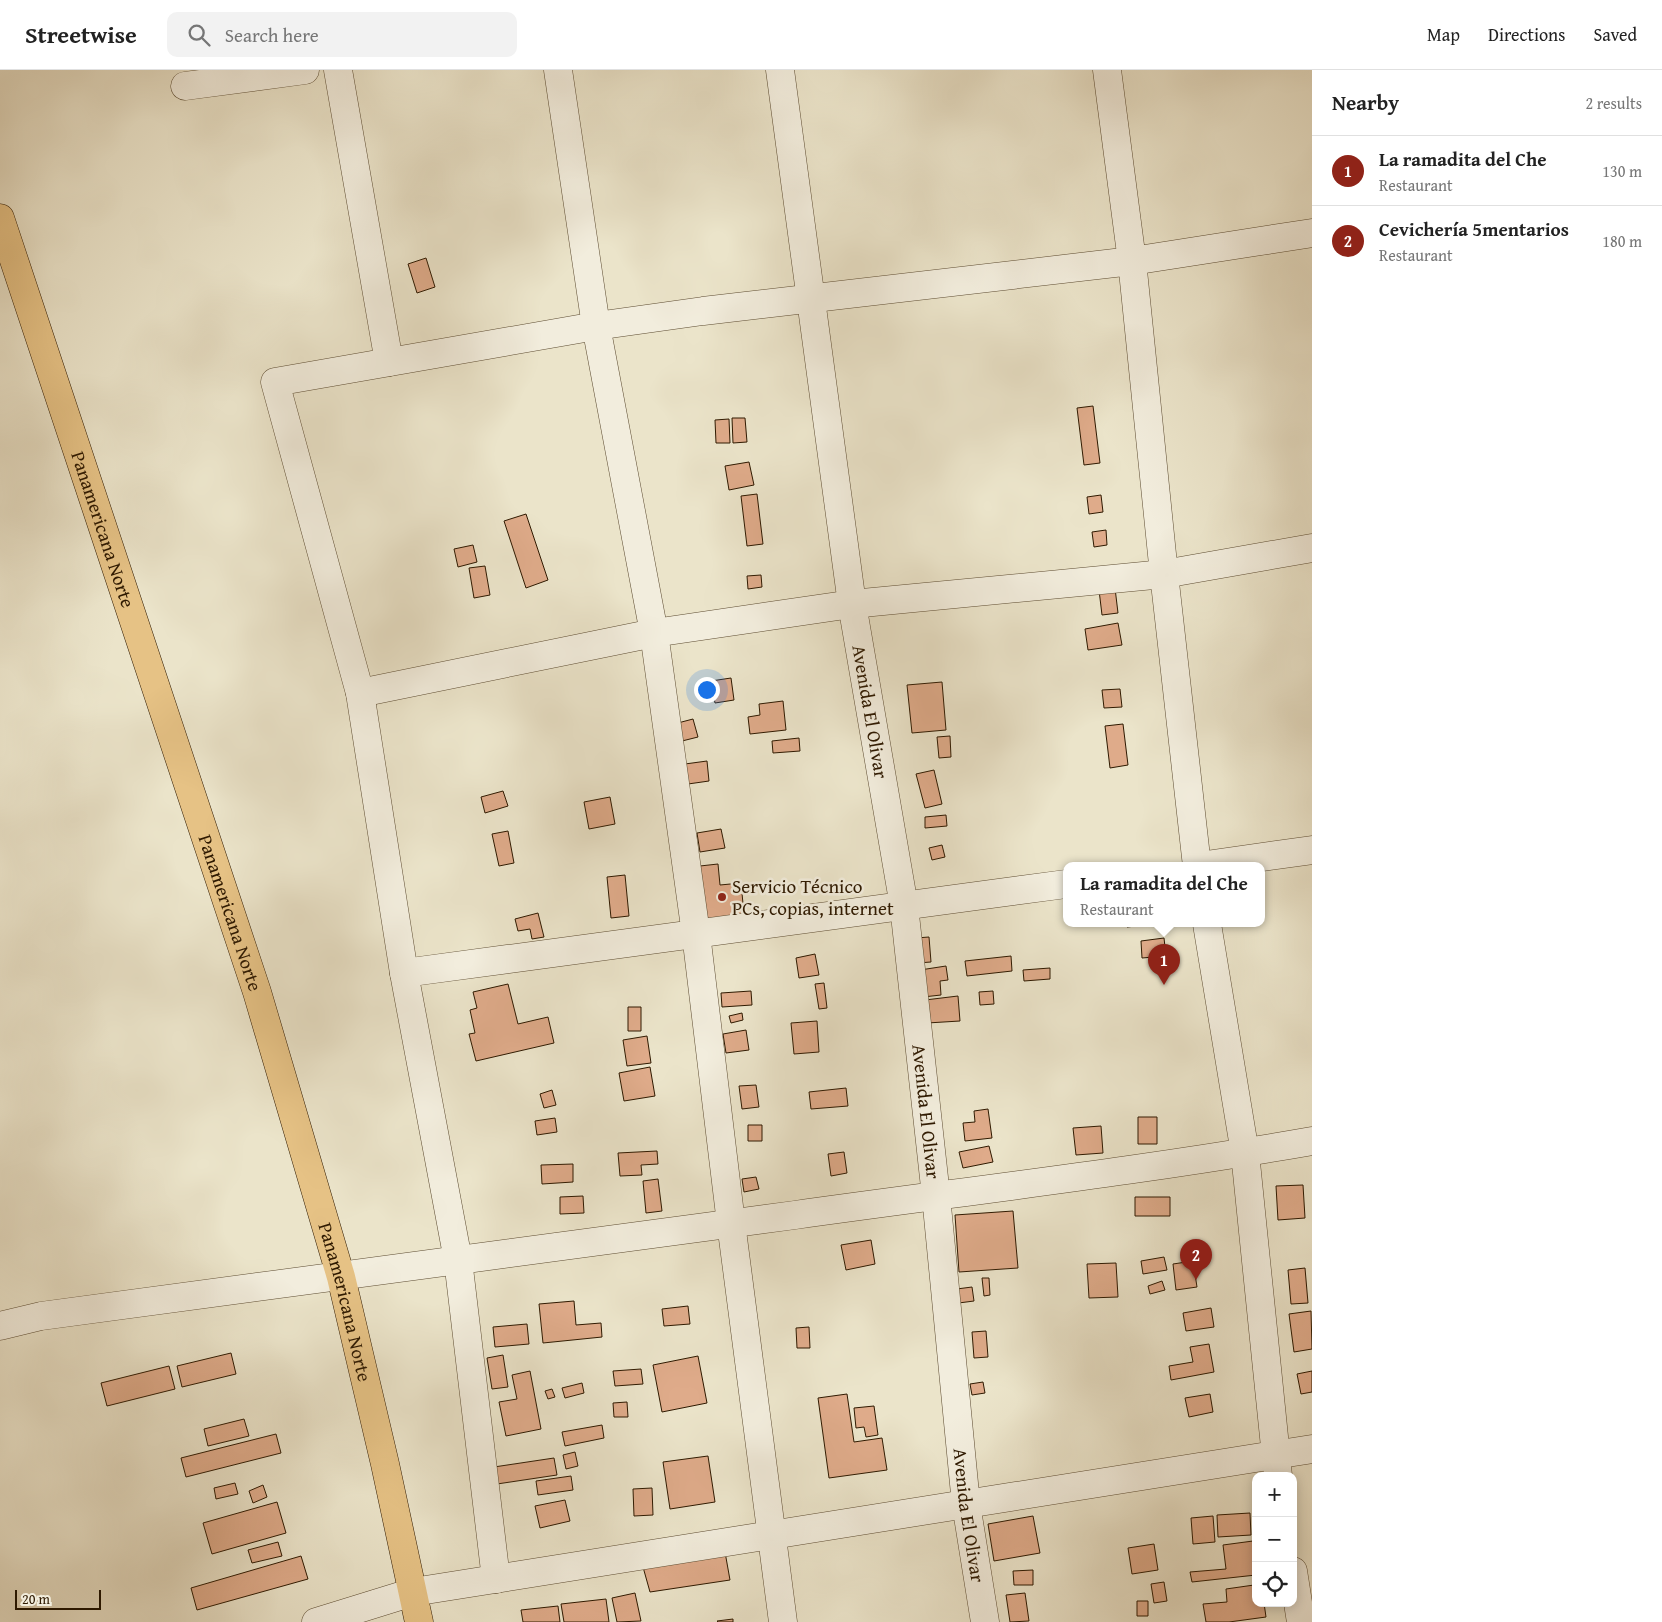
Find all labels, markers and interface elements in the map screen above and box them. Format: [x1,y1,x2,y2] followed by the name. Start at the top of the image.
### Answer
[167,12,517,57] search box
[25,17,137,52] text: Streetwise
[185,21,213,49] icon: search
[225,21,319,49] text: Search here
[1427,21,1460,48] text: Map
[1488,21,1565,48] text: Directions
[1593,21,1637,48] text: Saved
[1332,87,1399,118] text: Nearby
[1585,91,1642,115] text: 2 results
[1379,145,1547,173] text: La ramadita del Che
[1344,159,1352,183] text: 1
[1602,159,1642,183] text: 130 m
[1379,173,1453,197] text: Restaurant
[1379,215,1569,243] text: Cevichería 5mentarios
[1344,229,1352,253] text: 2
[1602,229,1642,253] text: 180 m
[1379,243,1453,267] text: Restaurant
[64,447,142,611] street label: Panamericana Norte
[845,643,896,781] street label: Avenida El Olivar
[694,677,720,703] your location
[192,831,270,995] street label: Panamericana Norte
[1063,862,1265,927] popup
[1080,869,1248,897] text: La ramadita del Che
[732,872,894,922] place label: Servicio Técnico PCs, copias, internet
[716,891,728,903] marker: Servicio Técnico PCs, copias, internet
[1080,897,1154,921] text: Restaurant
[1148,944,1180,985] pin: 1
[905,1043,948,1180] street label: Avenida El Olivar
[312,1219,379,1384] street label: Panamericana Norte
[1180,1239,1212,1280] pin: 2
[947,1447,992,1584] street label: Avenida El Olivar
[1252,1472,1297,1607] map controls
[1252,1472,1297,1517] button: +
[1252,1517,1297,1562] button: −
[1252,1562,1297,1607] button: locate
[15,1587,101,1610] scale bar
[22,1589,50,1609] text: 20 m

